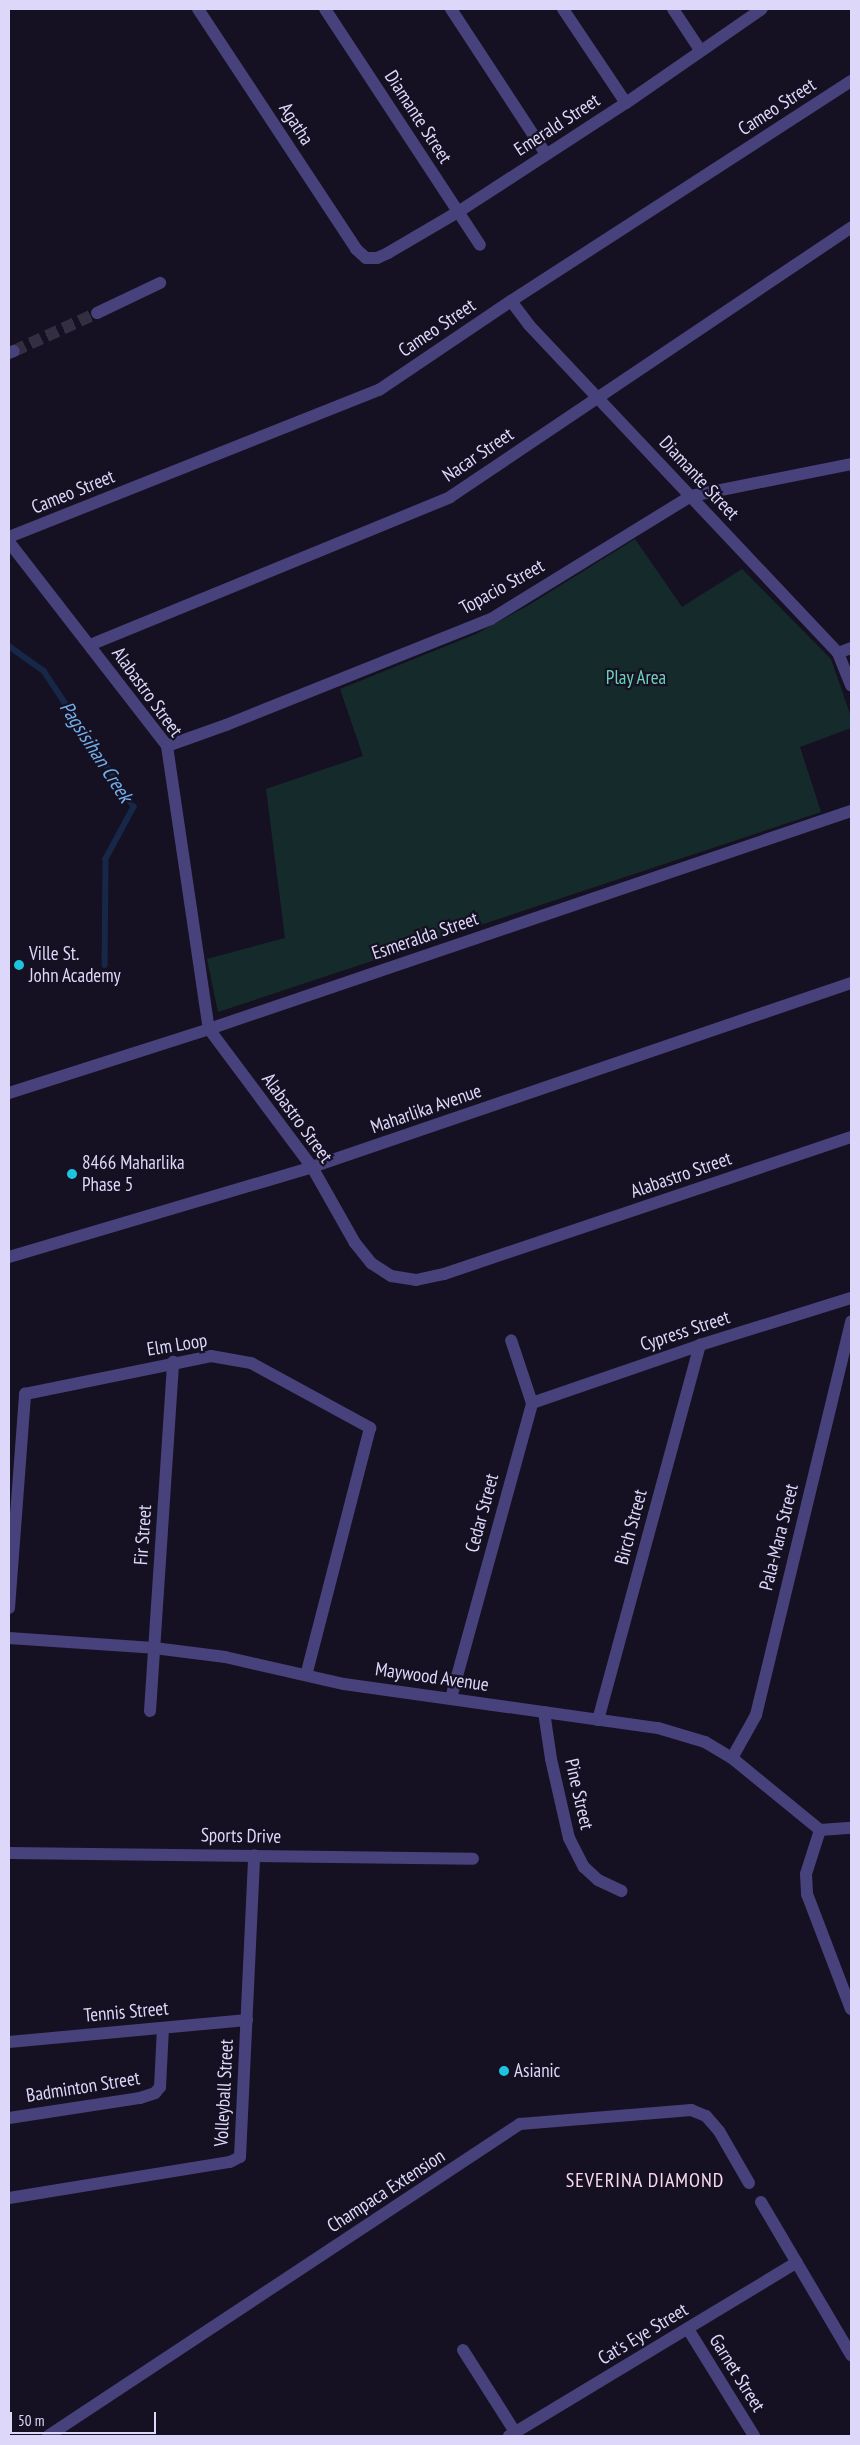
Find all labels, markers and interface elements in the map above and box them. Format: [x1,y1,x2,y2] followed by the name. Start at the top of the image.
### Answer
[379,66,457,168] street label: Diamante Street
[734,74,820,140] street label: Cameo Street
[510,89,604,161] street label: Emerald Street
[274,99,318,149] street label: Agatha
[394,294,480,362] street label: Cameo Street
[438,423,518,487] street label: Nacar Street
[654,431,744,525] street label: Diamante Street
[28,465,118,519] street label: Cameo Street
[456,554,548,620] street label: Topacio Street
[107,643,187,741] street label: Alabastro Street
[605,667,667,689] park label: Play Area
[54,697,138,807] water label: Pagsisihan Creek
[369,907,481,965] street label: Esmeralda Street
[29,943,121,987] place label: Ville St. John Academy
[13,959,25,971] marker: Ville St. John Academy
[257,1069,337,1167] street label: Alabastro Street
[367,1079,485,1139] street label: Maharlika Avenue
[628,1147,734,1203] street label: Alabastro Street
[82,1152,185,1196] place label: 8466 Maharlika Phase 5
[66,1168,78,1180] marker: 8466 Maharlika Phase 5
[637,1306,733,1356] street label: Cypress Street
[145,1329,209,1361] street label: Elm Loop
[461,1471,503,1555] street label: Cedar Street
[755,1481,803,1593] street label: Pala-Mara Street
[610,1487,652,1567] street label: Birch Street
[130,1504,156,1566] street label: Fir Street
[374,1658,490,1696] street label: Maywood Avenue
[560,1756,598,1832] street label: Pine Street
[201,1824,281,1848] street label: Sports Drive
[83,1997,169,2027] street label: Tennis Street
[210,2039,238,2147] street label: Volleyball Street
[514,2060,560,2082] place label: Asianic
[498,2065,510,2077] marker: Asianic
[25,2067,141,2107] street label: Badminton Street
[323,2145,449,2237] street label: Champaca Extension
[563,2168,727,2192] district label: SEVERINA DIAMOND
[594,2298,692,2370] street label: Cat's Eye Street
[704,2330,770,2416] street label: Garnet Street
[12,2402,159,2434] scale bar
[18,2411,44,2430] text: 50 m

